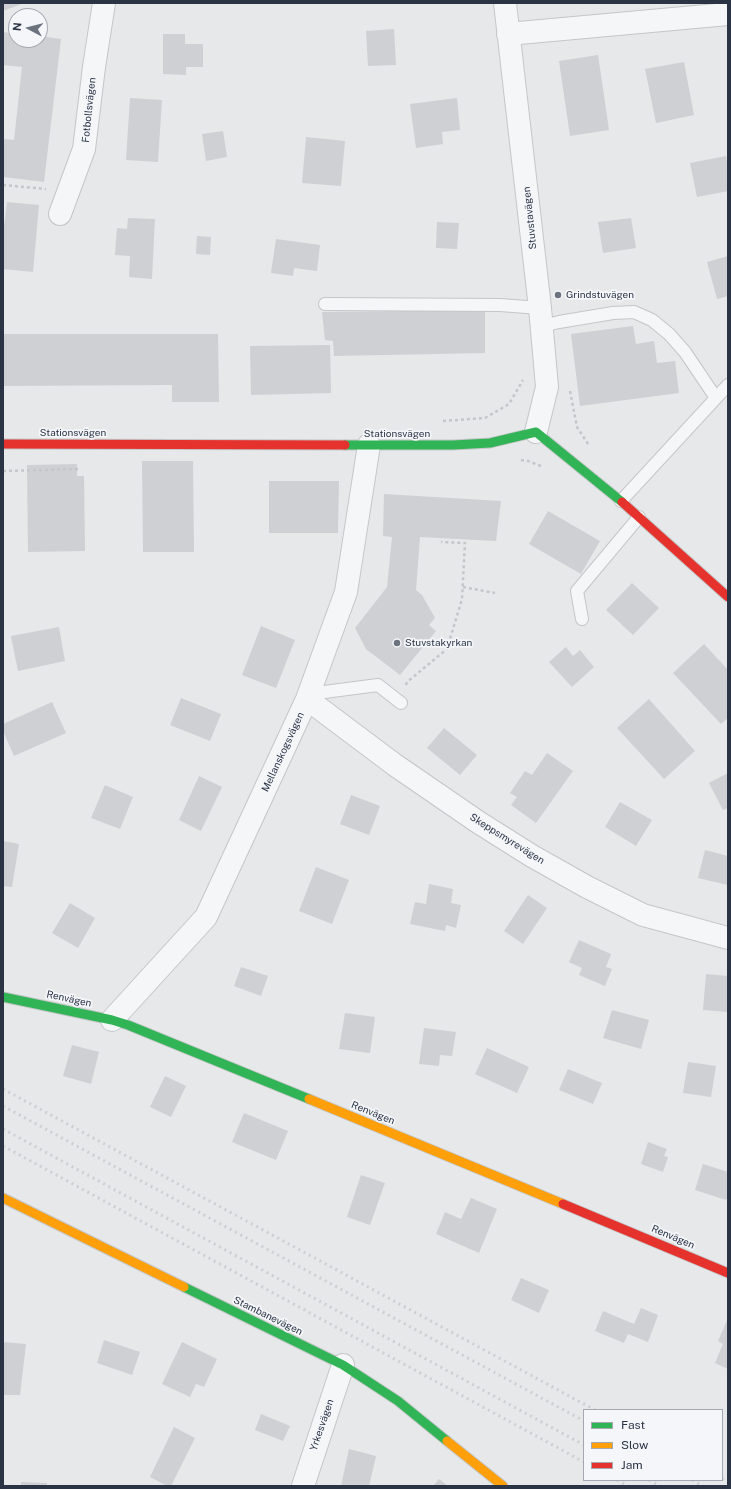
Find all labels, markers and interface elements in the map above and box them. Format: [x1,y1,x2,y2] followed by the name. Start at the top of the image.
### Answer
[8,8,48,48] north arrow
[11,22,24,32] text: N
[80,77,98,143] street label: Fotbollsvägen
[521,186,539,250] street label: Stuvstavägen
[566,289,634,301] place label: Grindstuvägen
[553,290,563,300] marker: Grindstuvägen
[40,427,106,439] street label: Stationsvägen
[364,428,430,440] street label: Stationsvägen
[405,637,472,649] place label: Stuvstakyrkan
[392,638,402,648] marker: Stuvstakyrkan
[259,710,307,794] street label: Mellanskogsvägen
[467,811,547,867] street label: Skeppsmyrevägen
[45,988,93,1010] street label: Renvägen
[350,1099,396,1127] street label: Renvägen
[650,1223,696,1251] street label: Renvägen
[232,1294,304,1338] street label: Stambanevägen
[308,1398,336,1452] street label: Yrkesvägen
[583,1409,723,1481] legend
[621,1418,645,1432] text: Fast
[621,1438,648,1452] text: Slow
[621,1458,643,1472] text: Jam

